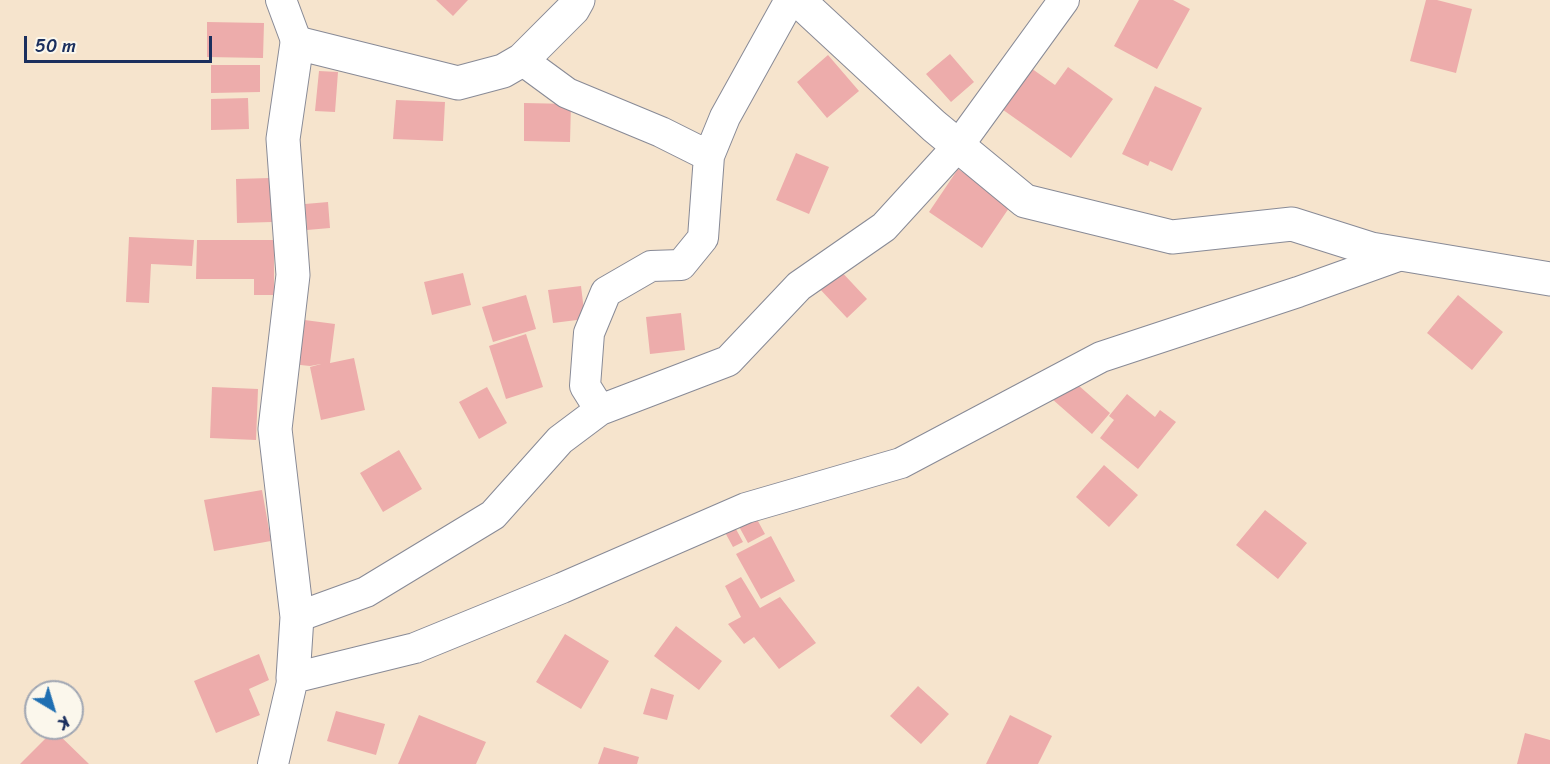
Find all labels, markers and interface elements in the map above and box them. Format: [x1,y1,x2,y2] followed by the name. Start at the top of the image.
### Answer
[27,24,214,62] scale bar
[35,30,76,62] text: 50 m
[24,680,84,740] north arrow
[51,709,77,737] text: K

